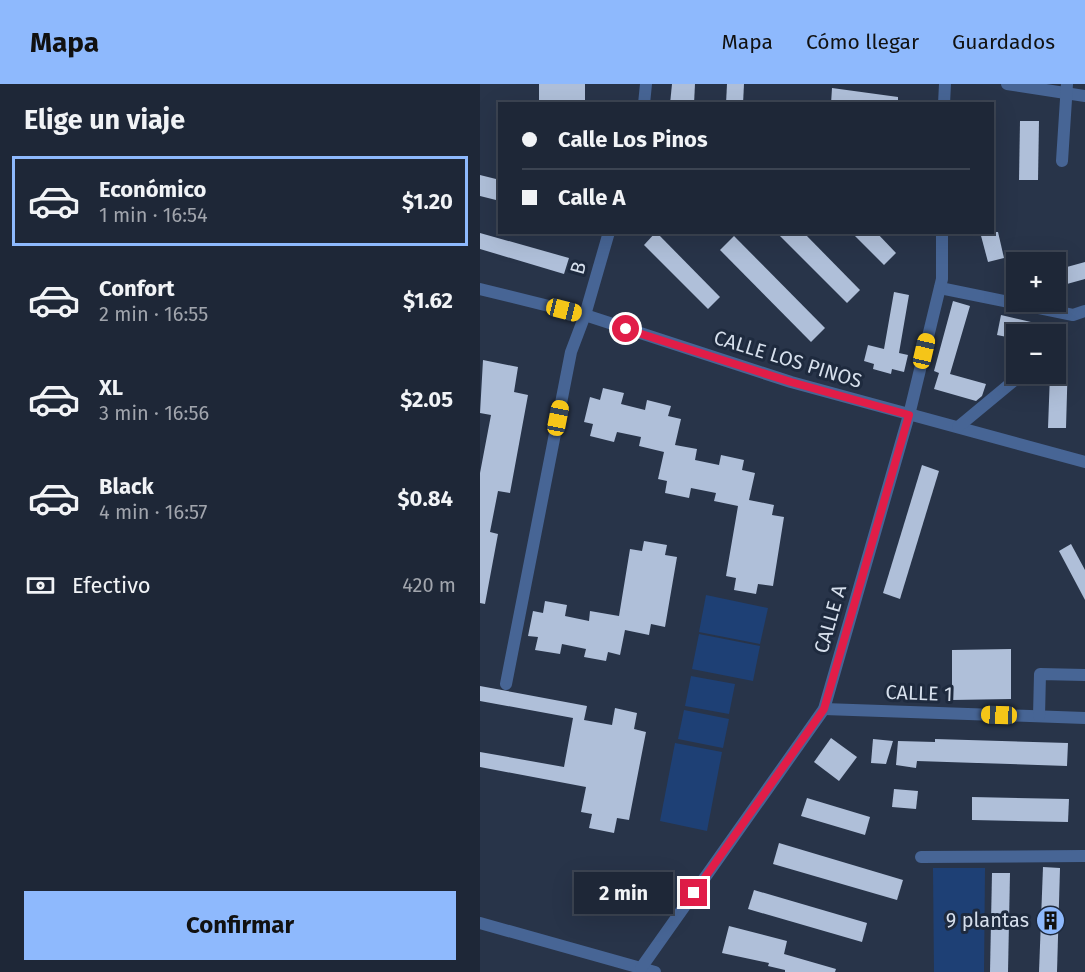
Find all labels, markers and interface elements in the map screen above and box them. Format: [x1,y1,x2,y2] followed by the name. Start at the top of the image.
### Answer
[30,26,99,59] text: Mapa
[721,29,773,55] text: Mapa
[806,29,919,55] text: Cómo llegar
[952,29,1055,55] text: Guardados
[24,104,185,136] text: Elige un viaje
[558,126,708,153] text: Calle Los Pinos
[27,174,81,228] icon: car
[99,176,206,203] text: Económico
[558,184,626,211] text: Calle A
[402,188,453,215] text: $1.20
[99,203,208,227] text: 1 min · 16:54
[1006,252,1066,384] map controls
[1006,252,1066,312] button: +
[565,259,591,277] street label: B
[27,273,81,327] icon: car
[99,275,175,302] text: Confort
[403,287,453,314] text: $1.62
[544,297,584,323] car
[99,302,208,326] text: 2 min · 16:55
[612,315,639,342] route start
[1006,324,1066,384] button: −
[711,325,865,393] street label: CALLE LOS PINOS
[911,331,937,371] car
[27,372,81,426] icon: car
[99,374,123,401] text: XL
[400,386,453,413] text: $2.05
[546,399,570,437] car
[99,401,209,425] text: 3 min · 16:56
[27,471,81,525] icon: car
[99,473,154,500] text: Black
[398,485,453,512] text: $0.84
[99,500,207,524] text: 4 min · 16:57
[24,569,57,602] icon: cash
[72,572,151,599] text: Efectivo
[402,573,456,597] text: 420 m
[809,582,851,656] street label: CALLE A
[885,680,953,706] street label: CALLE 1
[981,705,1017,725] car
[574,872,673,914] callout: 2 min
[680,879,707,906] route end
[599,881,648,905] text: 2 min
[24,891,456,960] button: Confirmar
[1034,904,1066,936] building icon: 9 plantas
[946,908,1029,932] place label: 9 plantas

